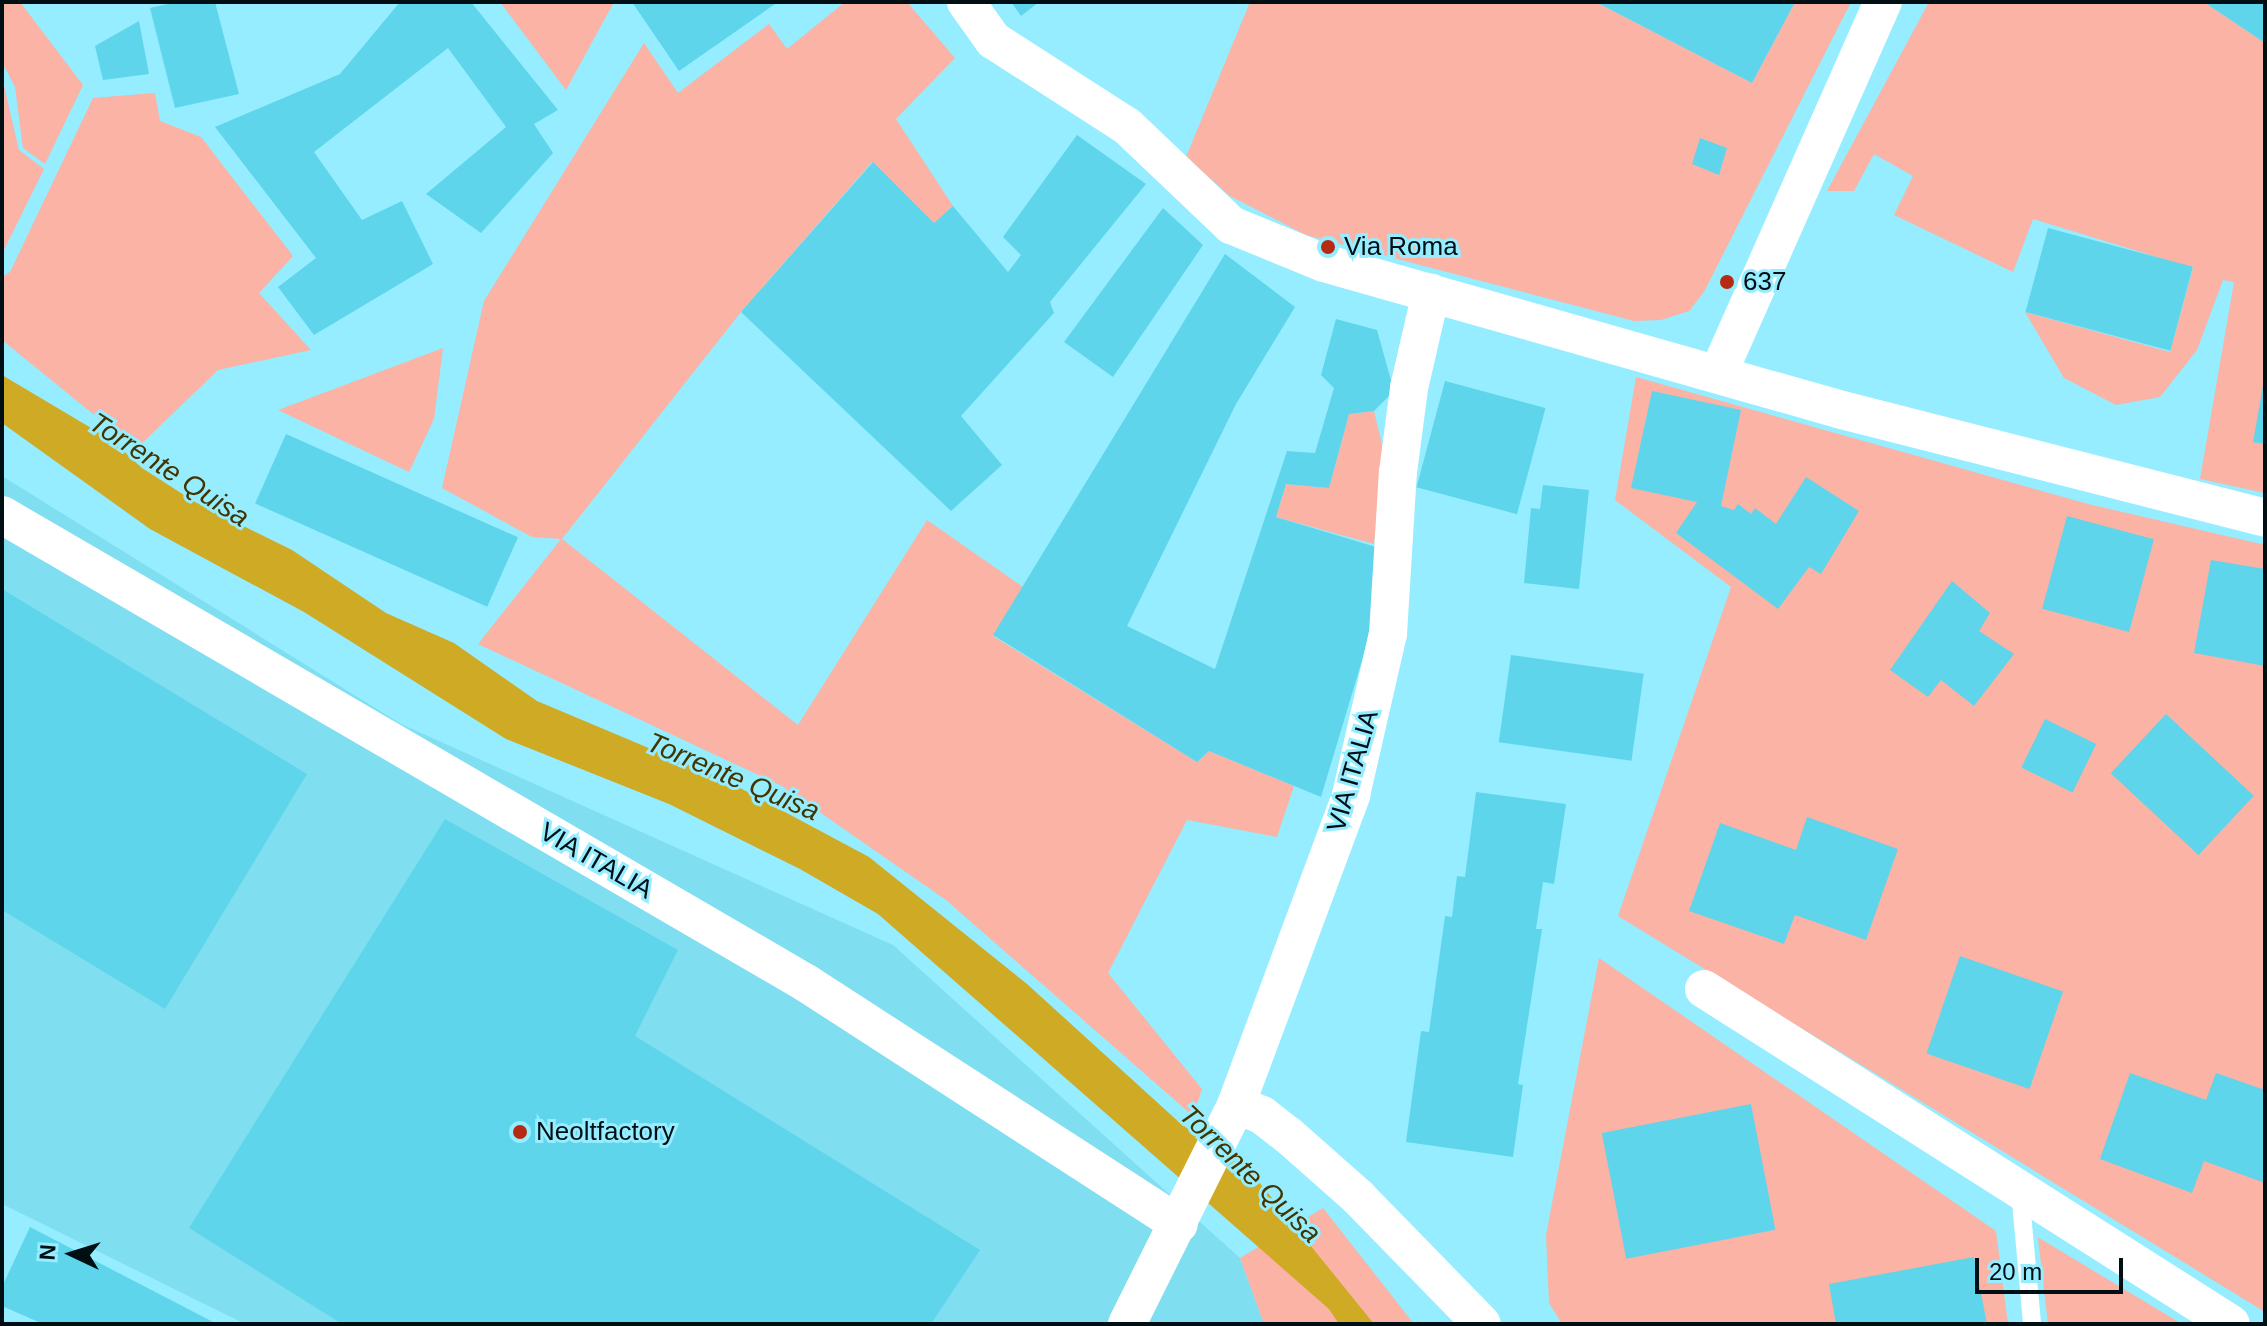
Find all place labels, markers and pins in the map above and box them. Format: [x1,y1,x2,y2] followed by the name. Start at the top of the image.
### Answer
[1344,231,1458,263] place label: Via Roma
[1319,238,1337,256] marker: Via Roma
[1743,266,1786,298] place label: 637
[1718,273,1736,291] marker: 637
[536,1116,675,1148] place label: Neoltfactory
[511,1123,529,1141] marker: Neoltfactory

